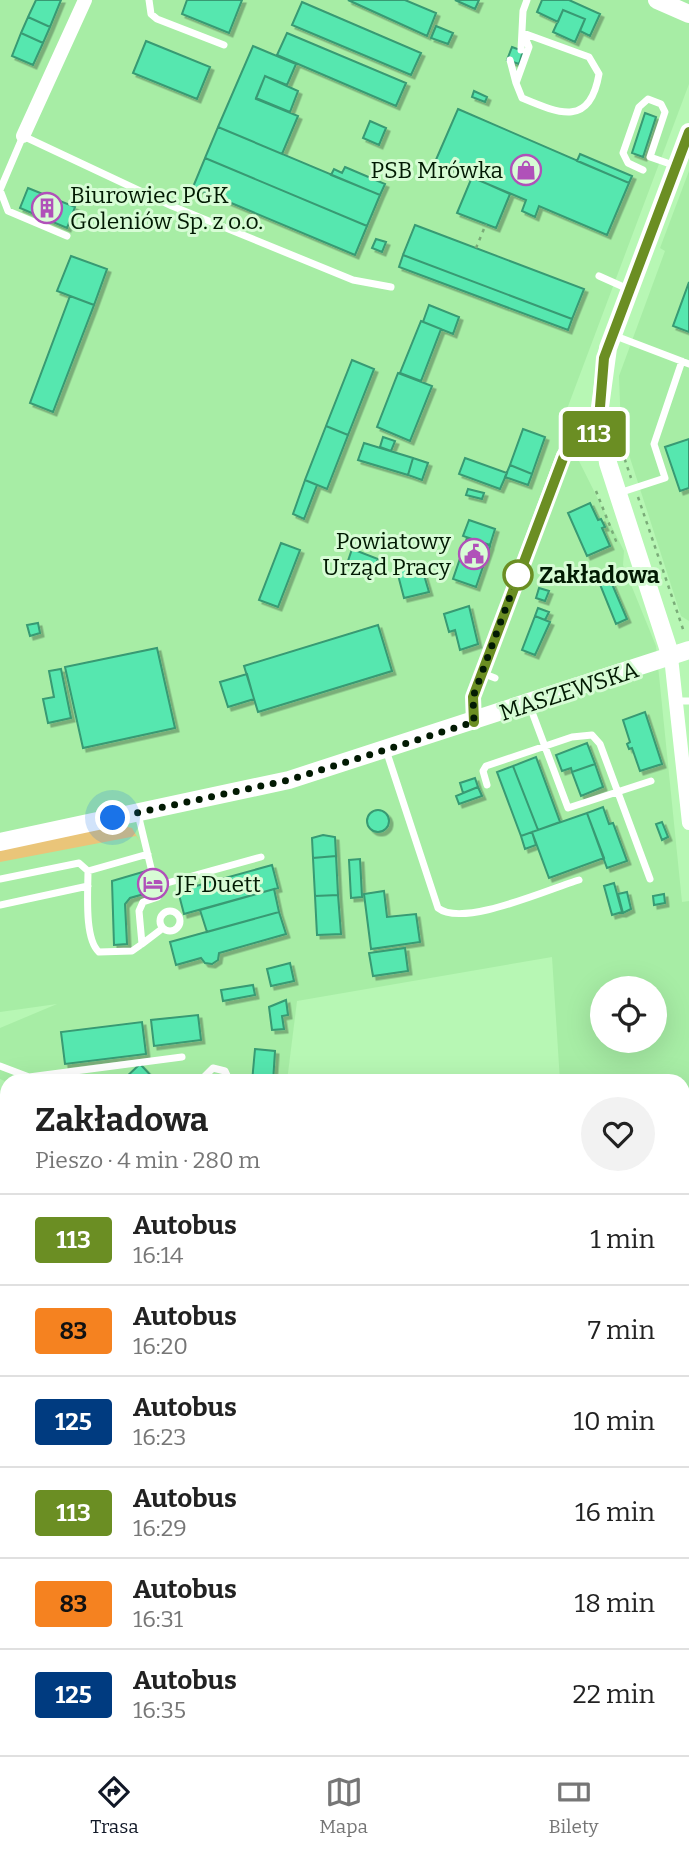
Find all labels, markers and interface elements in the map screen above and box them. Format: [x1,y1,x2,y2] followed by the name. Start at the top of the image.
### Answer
[509,153,543,187] shop icon: PSB Mrówka
[371,156,503,184] place label: PSB Mrówka
[70,181,263,235] place label: Biurowiec PGK Goleniów Sp. z o.o.
[30,191,64,225] building icon: Biurowiec PGK Goleniów Sp. z o.o.
[554,411,634,457] line badge: 113
[577,420,611,448] text: 113
[323,527,452,581] place label: Powiatowy Urząd Pracy
[457,537,491,571] public building icon: Powiatowy Urząd Pracy
[503,560,533,590] marker: Zakładowa
[539,561,660,589] place label: Zakładowa
[496,655,643,727] street label: MASZEWSKA
[95,800,130,835] your location
[136,867,170,901] hotel icon: JF Duett
[175,870,261,898] place label: JF Duett
[590,976,667,1053] map controls
[590,976,667,1053] button: locate
[581,1097,655,1171] button: heart
[35,1100,208,1140] text: Zakładowa
[35,1146,260,1174] text: Pieszo · 4 min · 280 m
[133,1210,237,1241] text: Autobus
[590,1224,655,1255] text: 1 min
[56,1226,91,1254] text: 113
[133,1241,183,1269] text: 16:14
[133,1301,237,1332] text: Autobus
[588,1315,655,1346] text: 7 min
[60,1317,87,1345] text: 83
[133,1332,188,1360] text: 16:20
[133,1392,237,1423] text: Autobus
[574,1406,655,1437] text: 10 min
[55,1408,92,1436] text: 125
[133,1423,186,1451] text: 16:23
[133,1483,237,1514] text: Autobus
[575,1497,655,1528] text: 16 min
[56,1499,91,1527] text: 113
[133,1514,187,1542] text: 16:29
[133,1574,237,1605] text: Autobus
[575,1588,655,1619] text: 18 min
[60,1590,87,1618] text: 83
[133,1605,183,1633] text: 16:31
[133,1665,237,1696] text: Autobus
[573,1679,655,1710] text: 22 min
[55,1681,92,1709] text: 125
[133,1696,186,1724] text: 16:35
[90,1773,139,1838] tab: Trasa
[319,1773,368,1838] tab: Mapa
[549,1773,599,1838] tab: Bilety

